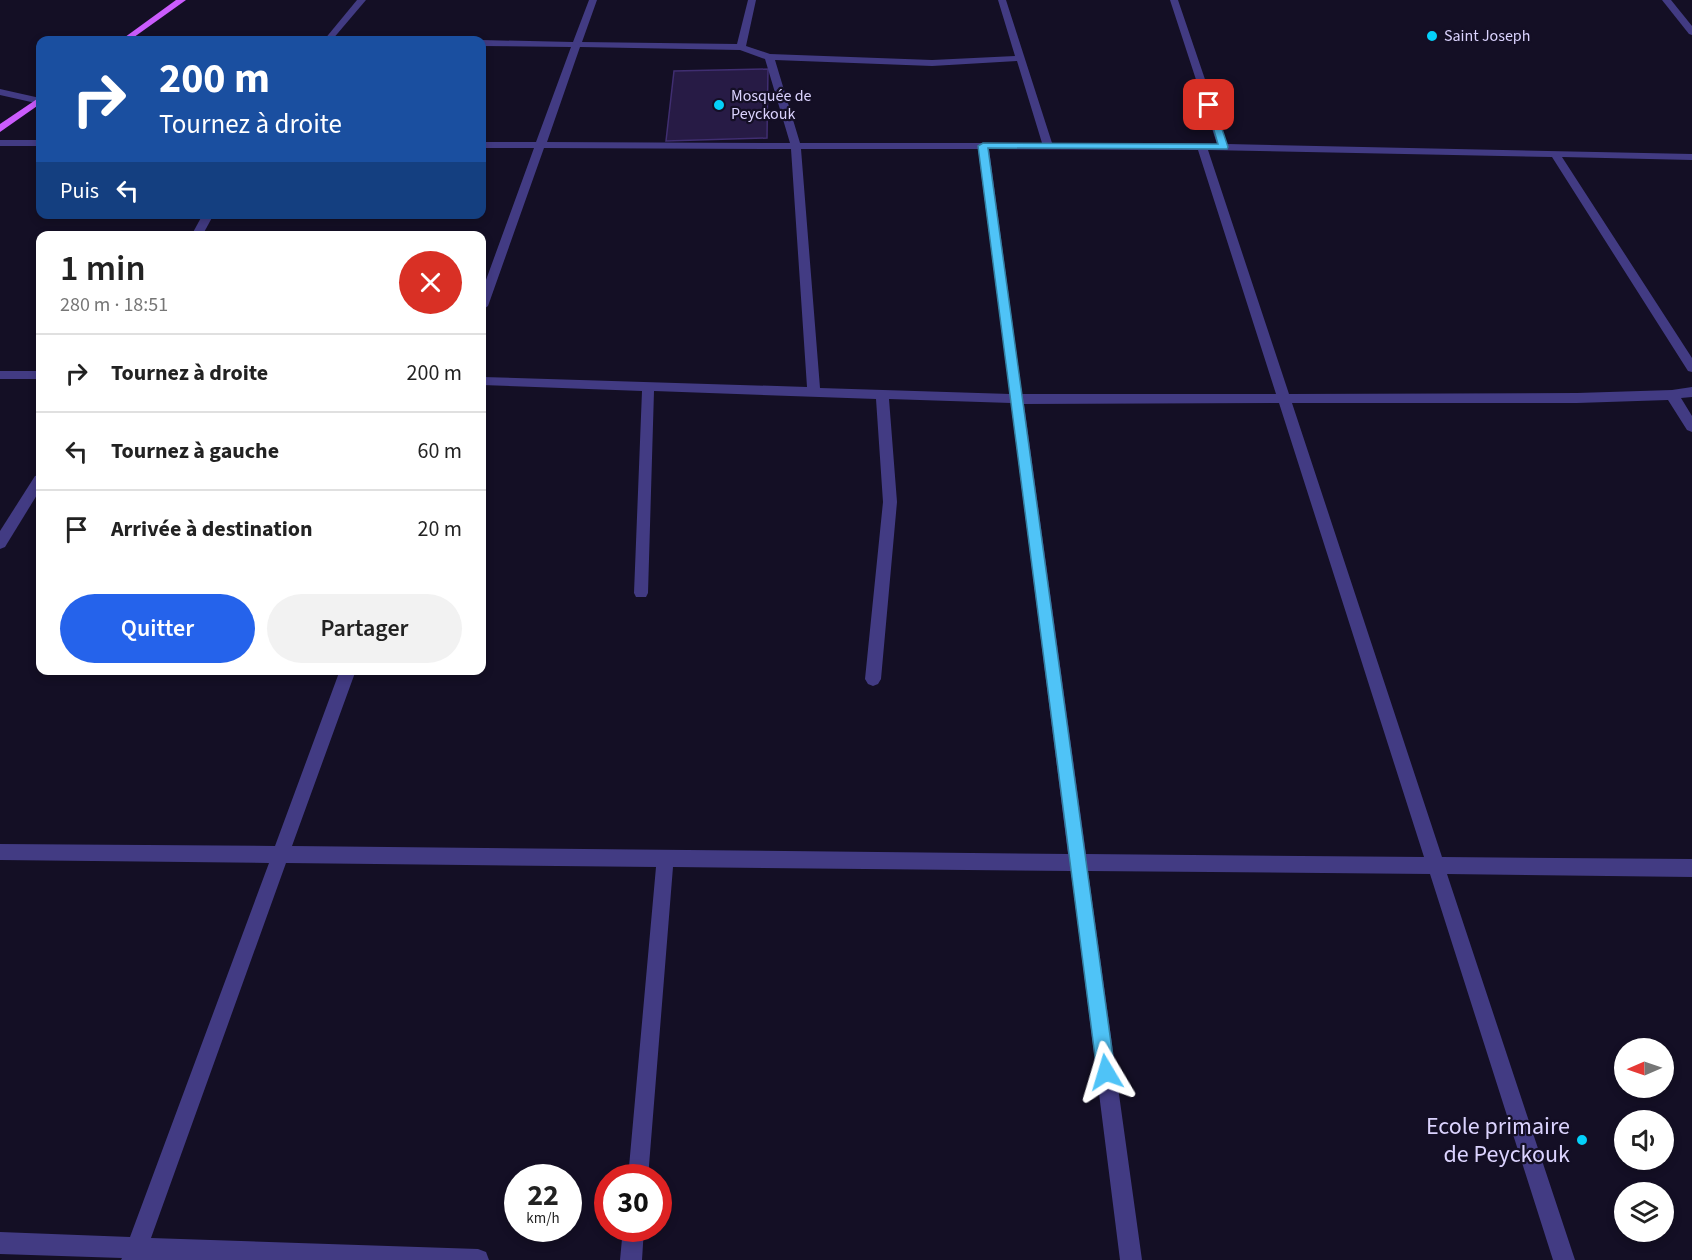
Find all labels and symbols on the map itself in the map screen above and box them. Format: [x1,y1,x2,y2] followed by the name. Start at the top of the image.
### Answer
[1444,25,1530,47] place label: Saint Joseph
[1425,29,1439,43] marker: Saint Joseph
[1183,79,1234,130] pin
[731,85,812,125] place label: Mosquée de Peyckouk
[712,98,726,112] marker: Mosquée de Peyckouk
[1614,1038,1674,1098] north arrow
[1074,1040,1138,1104] position arrow
[1426,1109,1570,1172] place label: Ecole primaire de Peyckouk
[1575,1133,1589,1147] marker: Ecole primaire de Peyckouk
[594,1164,672,1242] speed limit sign: 30

